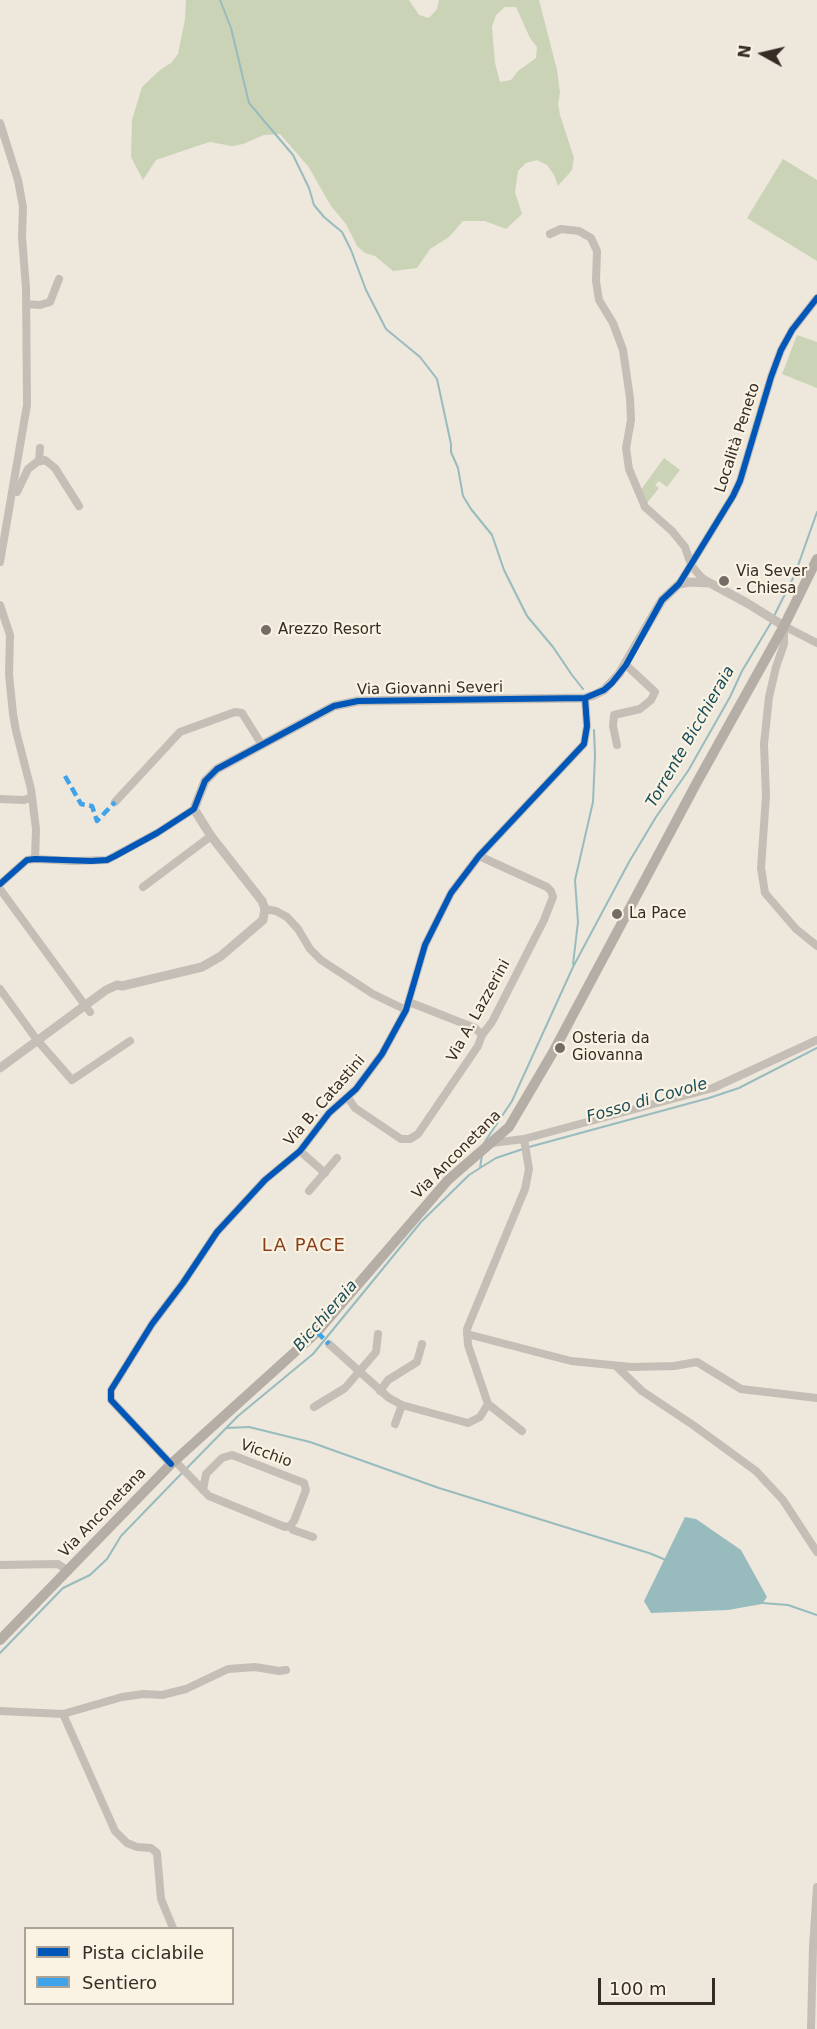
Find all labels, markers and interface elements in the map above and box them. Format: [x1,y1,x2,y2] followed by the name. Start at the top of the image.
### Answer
[733,24,793,84] north arrow
[734,43,755,59] text: N
[712,381,764,495] street label: Località Peneto
[736,563,807,598] place label: Via Sever - Chiesa
[717,574,731,588] marker: Via Sever - Chiesa
[278,621,381,639] place label: Arezzo Resort
[259,623,273,637] marker: Arezzo Resort
[643,663,739,811] water label: Torrente Bicchieraia
[357,679,503,699] street label: Via Giovanni Severi
[629,905,686,923] place label: La Pace
[610,907,624,921] marker: La Pace
[443,957,515,1065] street label: Via A. Lazzerini
[572,1030,650,1065] place label: Osteria da Giovanna
[553,1041,567,1055] marker: Osteria da Giovanna
[281,1052,369,1150] street label: Via B. Catastini
[584,1075,710,1127] water label: Fosso di Covole
[409,1107,505,1203] street label: Via Anconetana
[262,1235,346,1257] district label: LA PACE
[290,1276,362,1356] water label: Bicchieraia
[238,1436,294,1472] street label: Vicchio
[56,1464,150,1562] street label: Via Anconetana
[24,1927,234,2005] legend
[82,1942,204,1963] text: Pista ciclabile
[601,1966,718,2004] scale bar
[82,1972,157,1993] text: Sentiero
[609,1978,667,1999] text: 100 m

